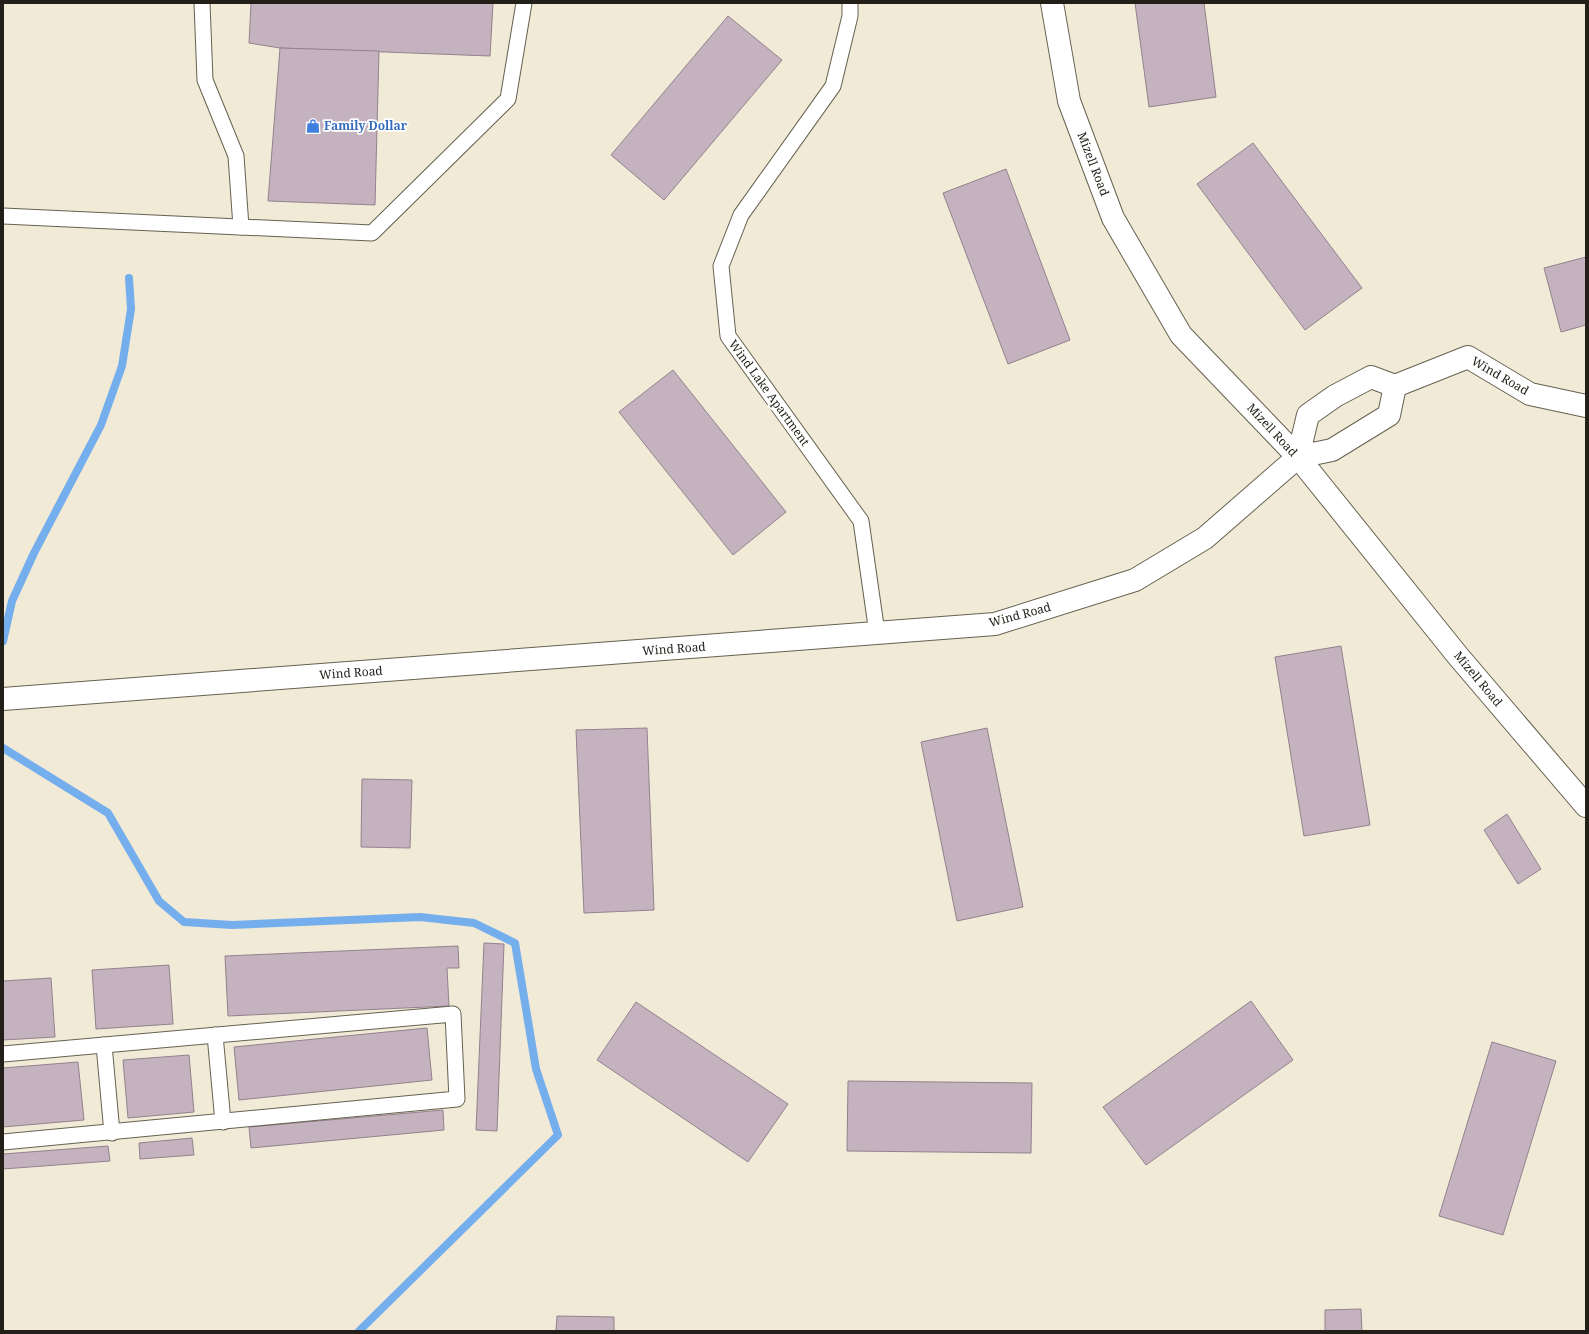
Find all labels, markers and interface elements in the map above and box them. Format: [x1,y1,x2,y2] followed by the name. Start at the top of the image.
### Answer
[324,117,408,134] place label: Family Dollar
[305,118,321,134] shop icon: Family Dollar
[1074,129,1114,199] street label: Mizell Road
[725,336,814,449] street label: Wind Lake Apartment
[1468,352,1533,399] street label: Wind Road
[1243,399,1302,460] street label: Mizell Road
[987,598,1053,631] street label: Wind Road
[642,638,707,659] street label: Wind Road
[1450,647,1507,710] street label: Mizell Road
[319,662,384,683] street label: Wind Road

